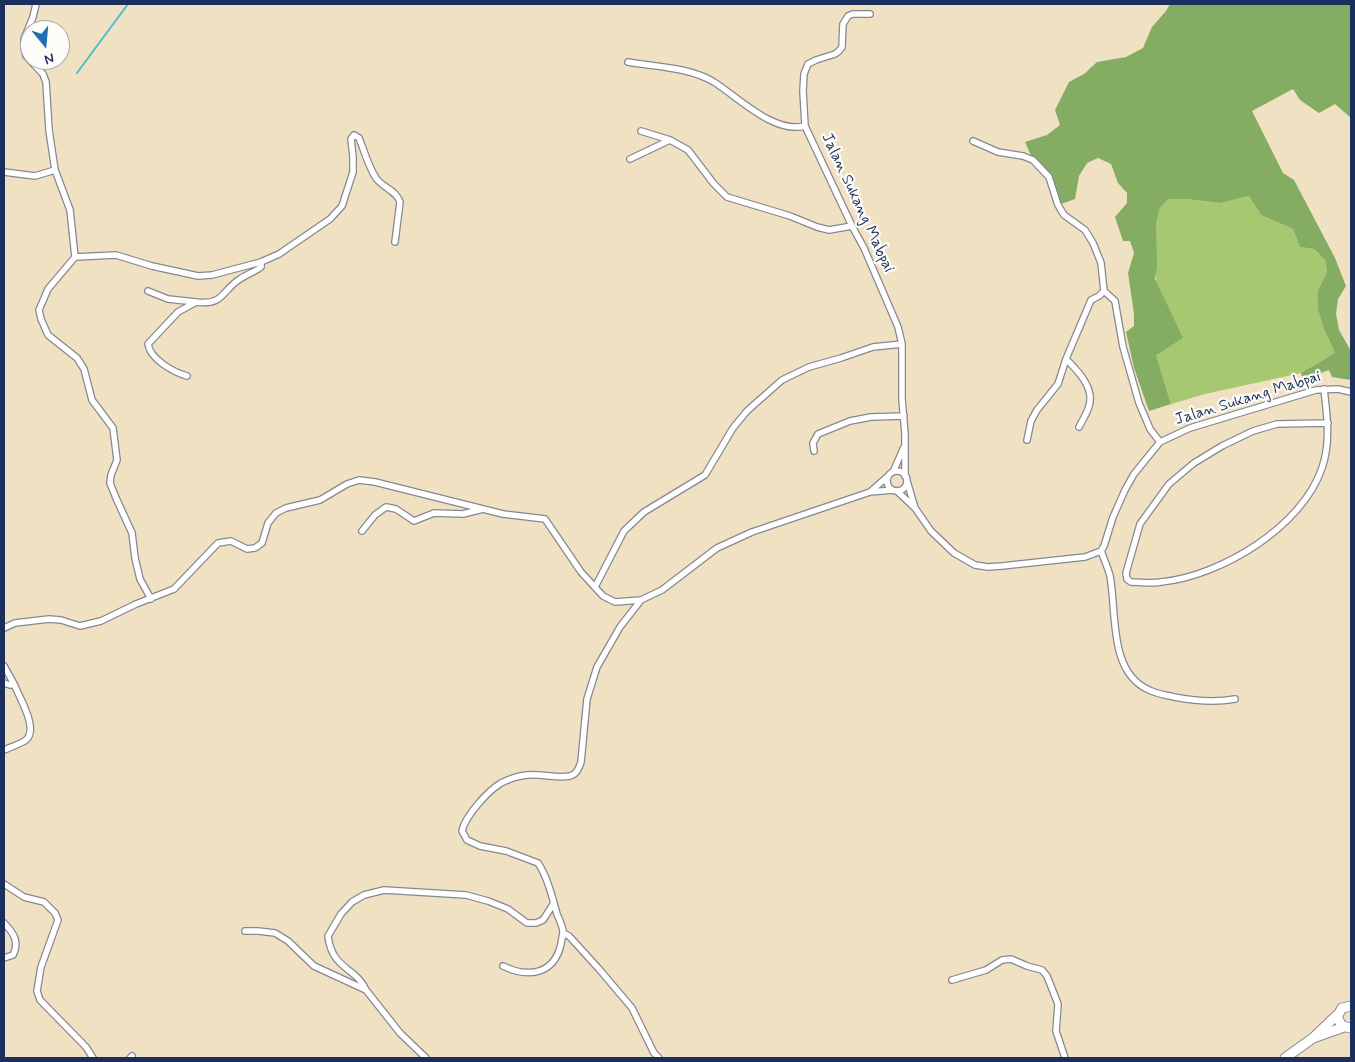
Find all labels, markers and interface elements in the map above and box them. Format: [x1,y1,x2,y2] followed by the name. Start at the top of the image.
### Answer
[20,20,70,70] north arrow
[42,48,56,68] text: N
[816,130,898,276] street label: Jalan Sukang Mabpai
[1173,368,1323,430] street label: Jalan Sukang Mabpai

